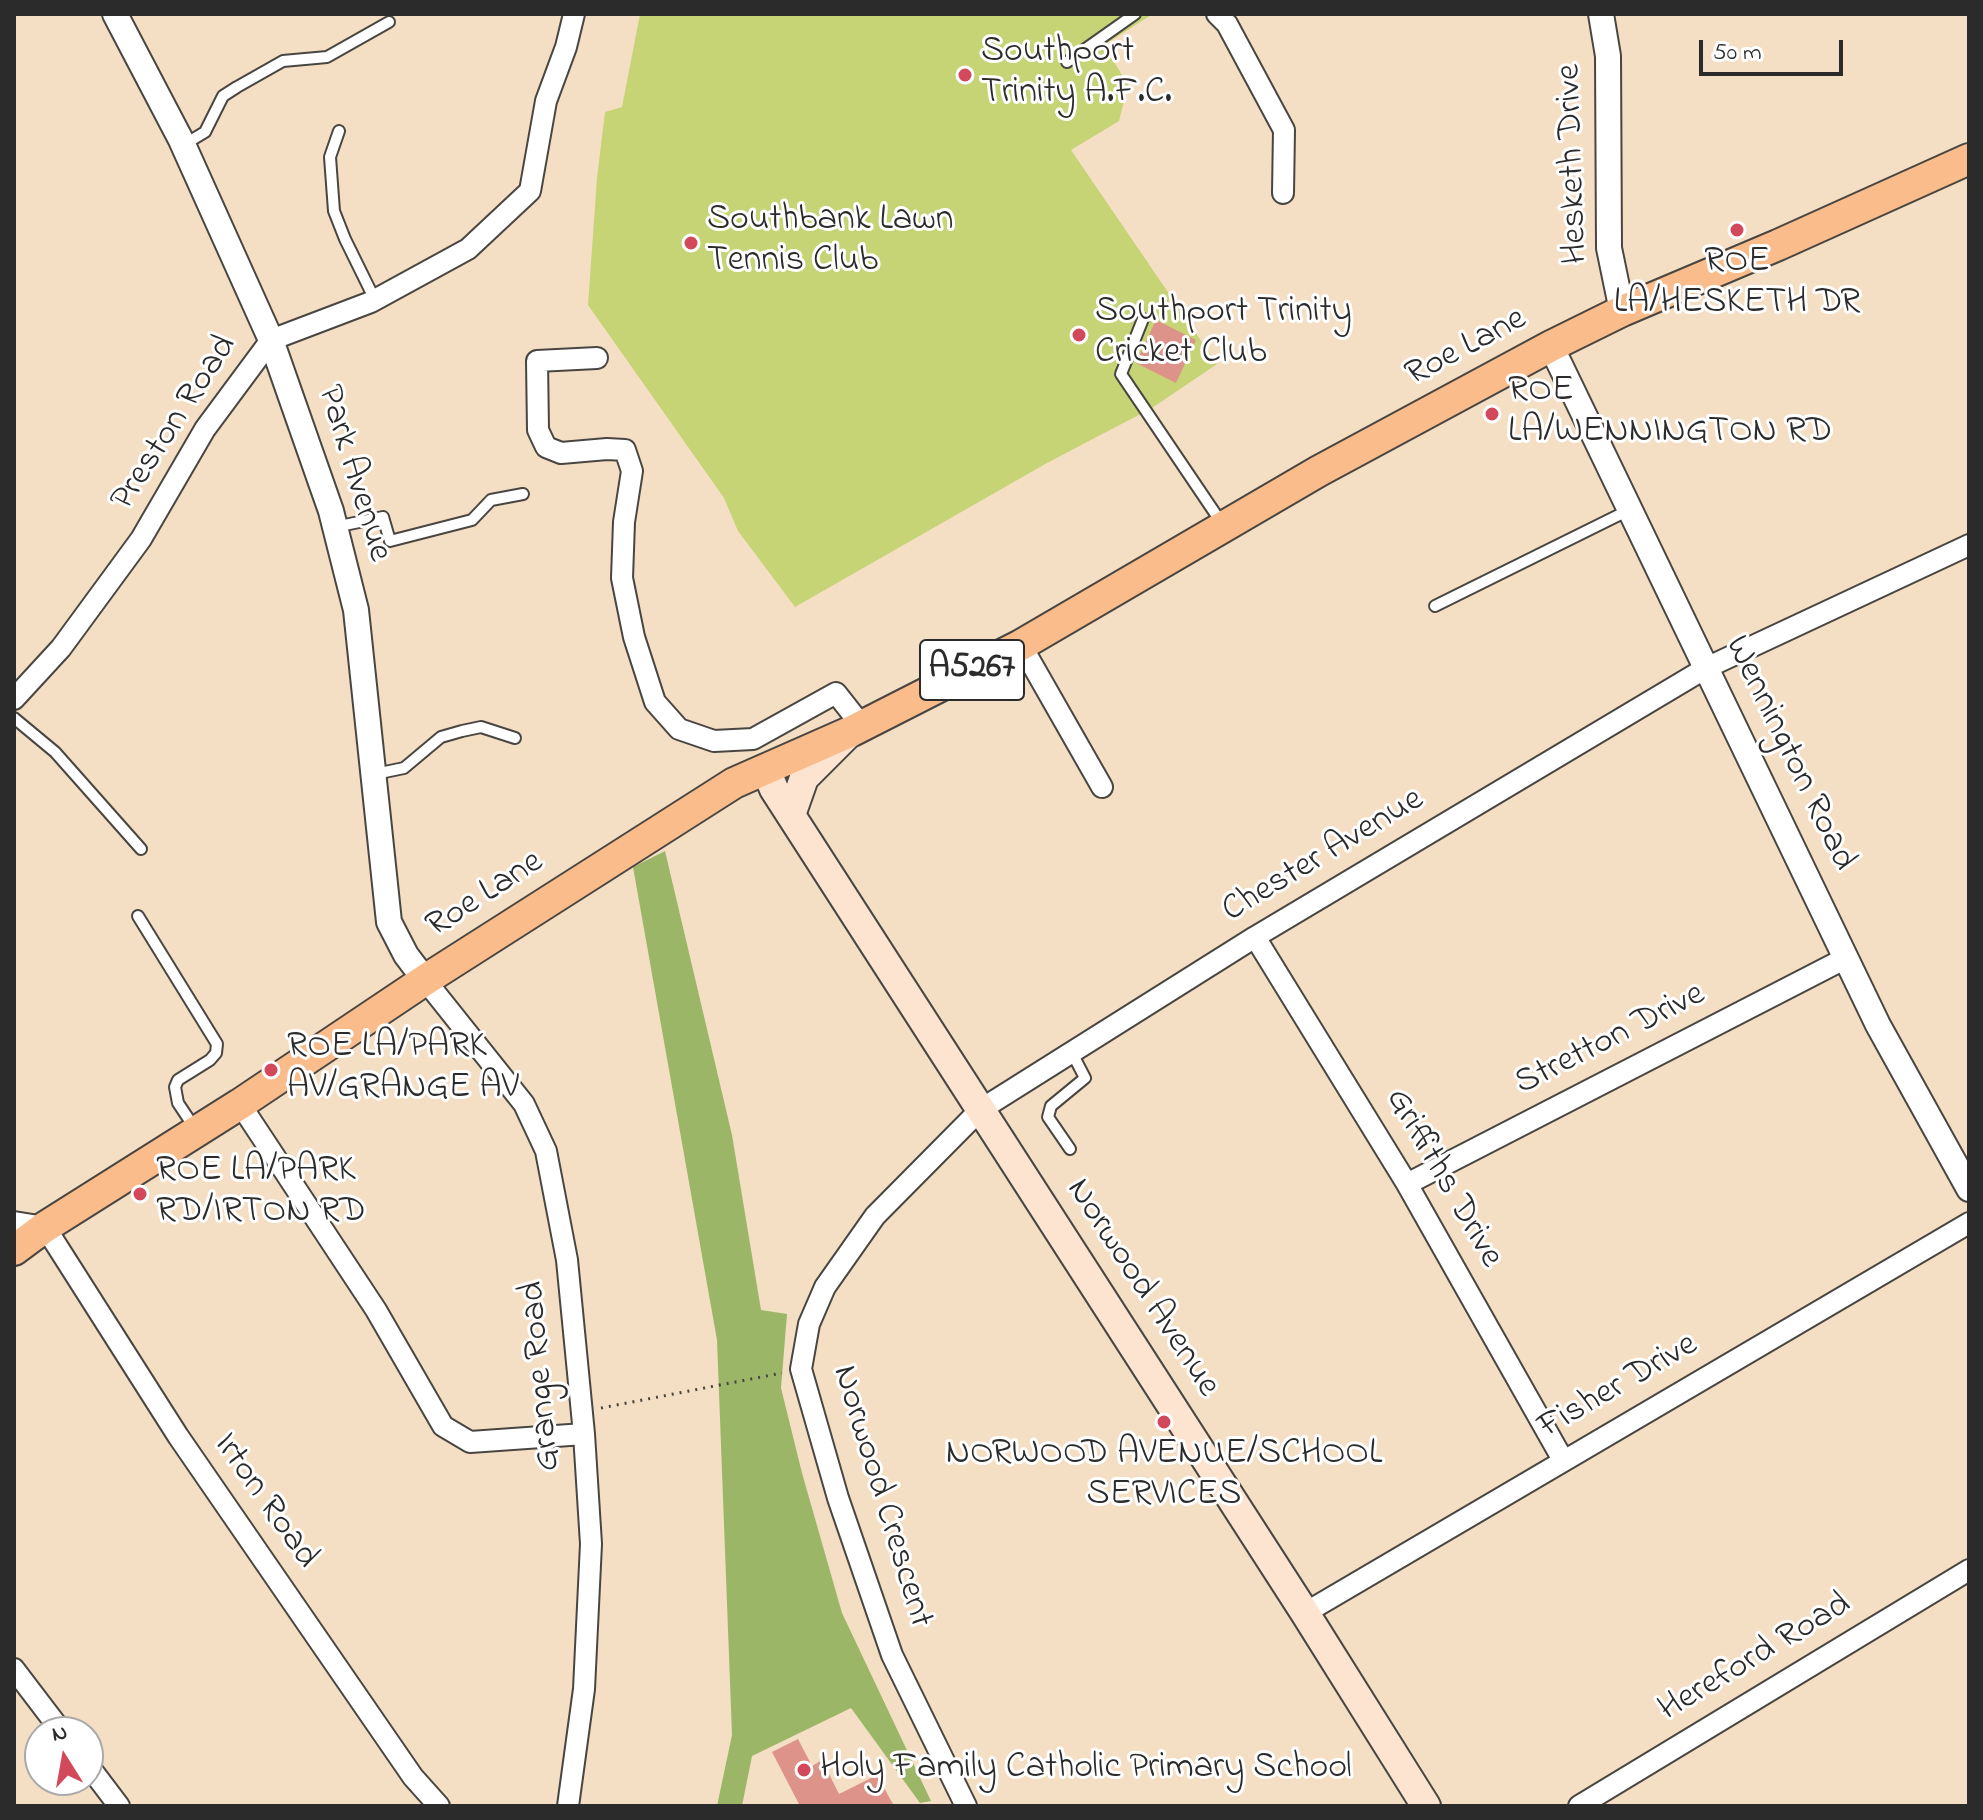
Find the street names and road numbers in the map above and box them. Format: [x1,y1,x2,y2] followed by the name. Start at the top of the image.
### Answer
[1550,63,1600,265] street label: Hesketh Drive
[1399,299,1535,399] street label: Roe Lane
[103,328,249,520] street label: Preston Road
[305,381,399,567] street label: Park Avenue
[1713,630,1863,878] street label: Wennington Road
[920,640,1024,700] road number: A5267
[1215,780,1433,934] street label: Chester Avenue
[420,842,552,950] street label: Roe Lane
[1509,975,1713,1107] street label: Stretton Drive
[1373,1082,1511,1276] street label: Griffiths Drive
[1054,1172,1228,1406] street label: Norwood Avenue
[513,1279,573,1473] street label: Grange Road
[1532,1325,1706,1451] street label: Fisher Drive
[820,1361,940,1633] street label: Norwood Crescent
[202,1426,326,1578] street label: Irton Road
[1652,1585,1860,1733] street label: Hereford Road

